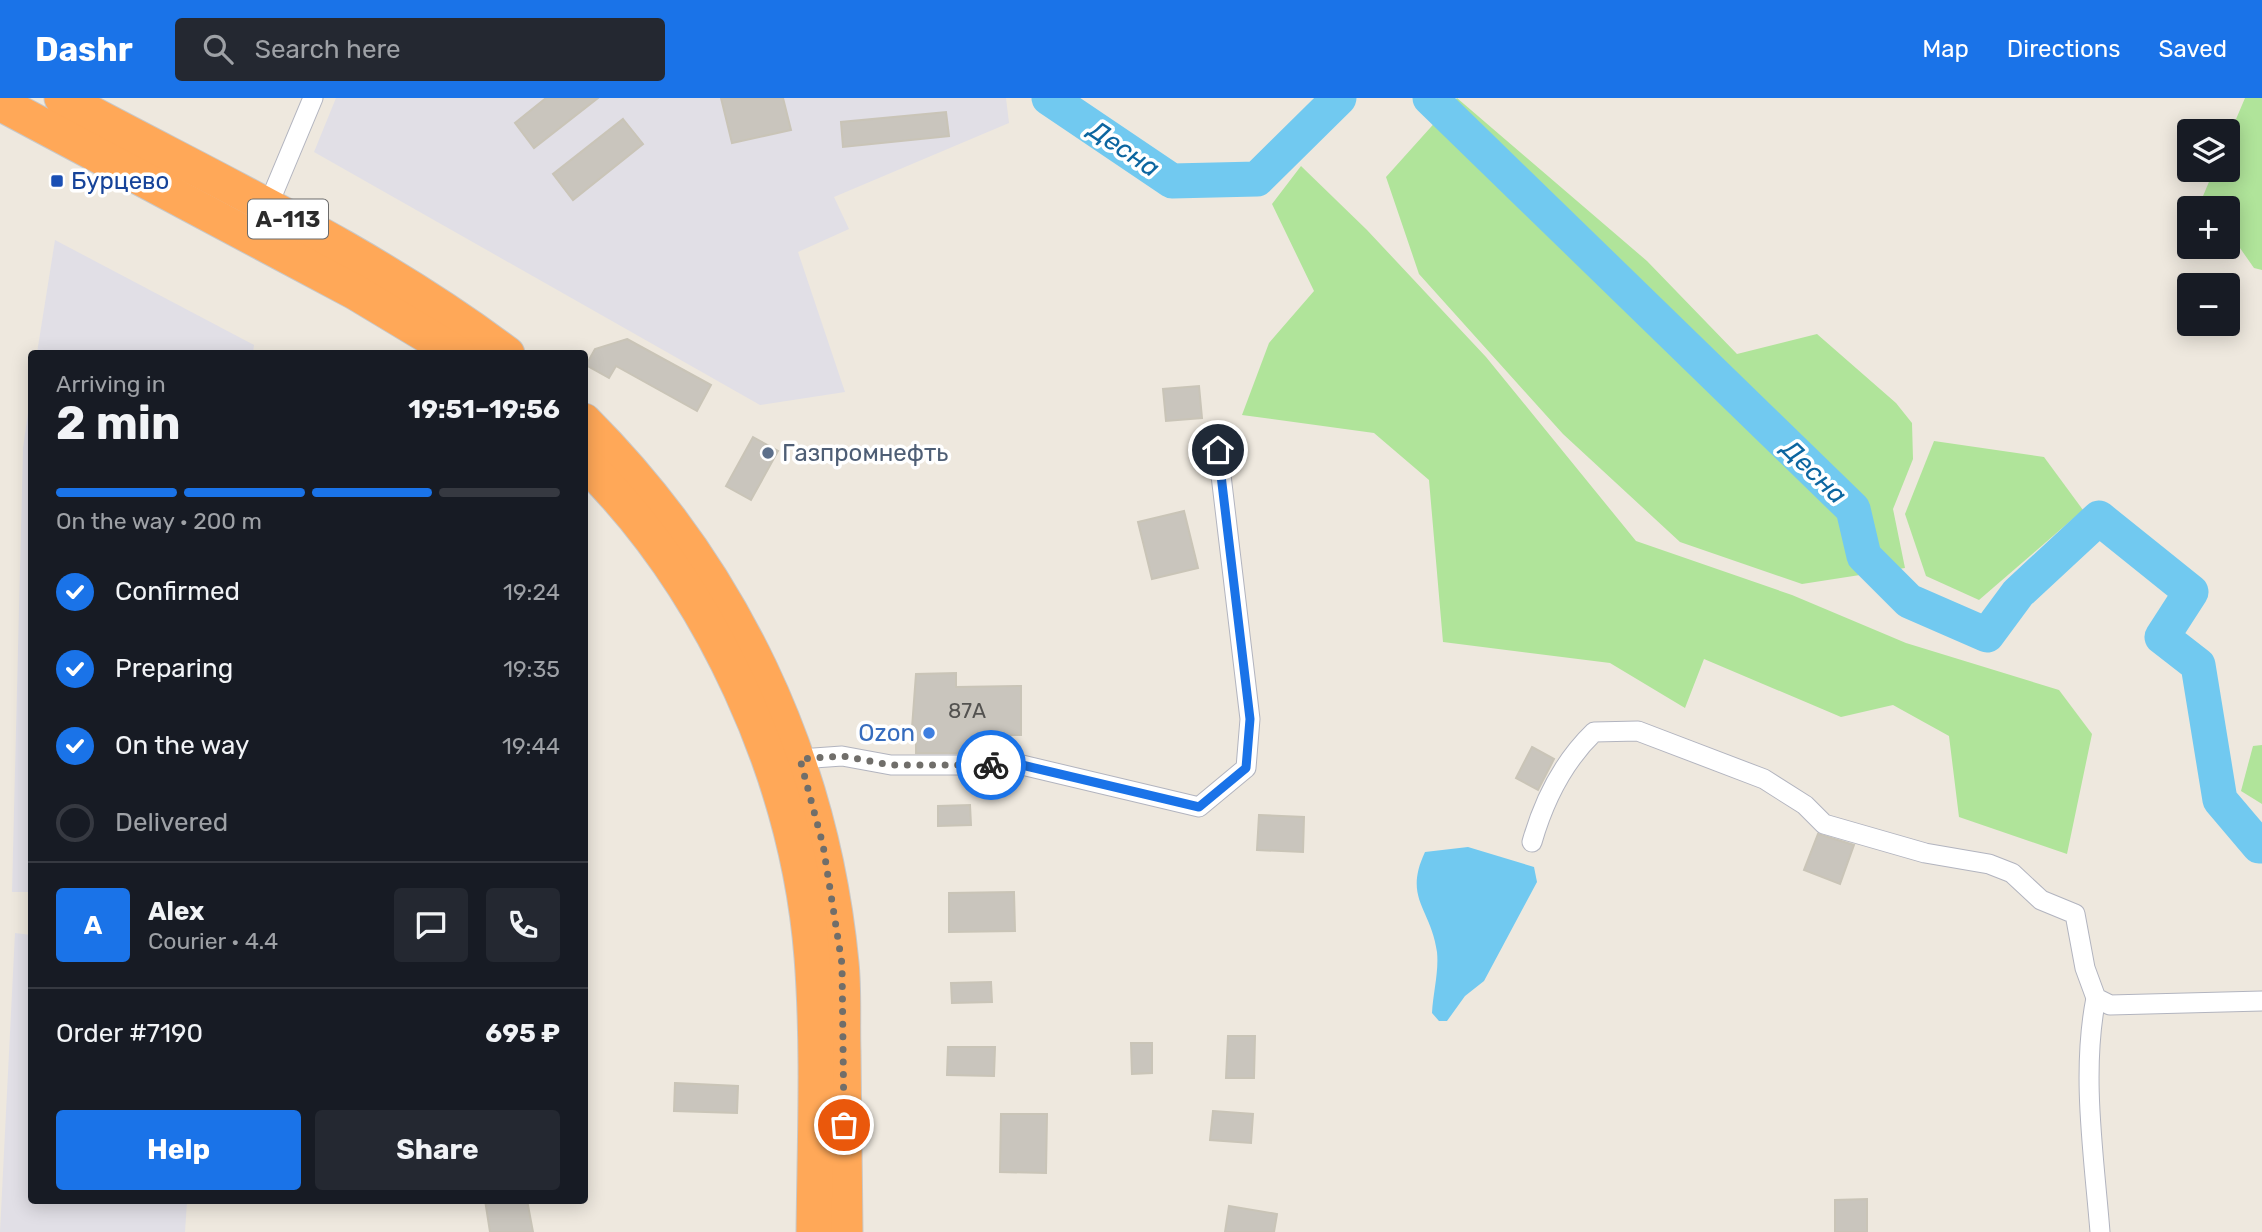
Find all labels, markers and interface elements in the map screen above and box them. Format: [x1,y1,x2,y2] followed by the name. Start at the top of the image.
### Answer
[175,18,665,81] search box
[35,30,133,69] text: Dashr
[199,30,237,68] icon: search
[255,34,401,65] text: Search here
[1922,35,1969,63] text: Map
[2007,35,2120,63] text: Directions
[2158,35,2227,63] text: Saved
[1081,113,1165,184] water label: Десна
[2177,119,2240,336] map controls
[2177,119,2240,182] button: layers
[71,167,169,195] place label: Бурцево
[49,173,65,189] marker: Бурцево
[2177,196,2240,259] button: +
[248,200,328,238] road number: А-113
[2177,273,2240,336] button: −
[56,370,166,398] text: Arriving in
[408,394,560,425] text: 19:51–19:56
[56,396,181,451] text: 2 min
[1188,420,1248,480] pin
[1199,431,1237,469] icon: home
[1774,432,1853,510] water label: Десна
[782,439,948,467] place label: Газпромнефть
[760,445,776,461] marker: Газпромнефть
[56,507,262,535] text: On the way · 200 m
[56,573,94,611] icon: check
[115,576,240,607] text: Confirmed
[503,578,560,606] text: 19:24
[56,650,94,688] icon: check
[115,653,233,684] text: Preparing
[503,655,560,683] text: 19:35
[948,698,986,723] house number: 87А
[858,719,915,747] place label: Ozon
[921,725,937,741] marker: Ozon
[56,727,94,765] icon: check
[115,730,249,761] text: On the way
[956,730,1026,800] courier
[502,732,560,760] text: 19:44
[972,746,1010,784] icon: bike
[115,807,228,838] text: Delivered
[394,888,468,962] button: chat
[486,888,560,962] button: phone
[148,896,204,927] text: Alex
[84,910,102,941] text: A
[148,927,278,955] text: Courier · 4.4
[56,1018,203,1049] text: Order #7190
[485,1018,560,1049] text: 695 ₽
[814,1095,874,1155] pin
[825,1106,863,1144] icon: bag
[56,1110,301,1190] button: Help
[315,1110,560,1190] button: Share

